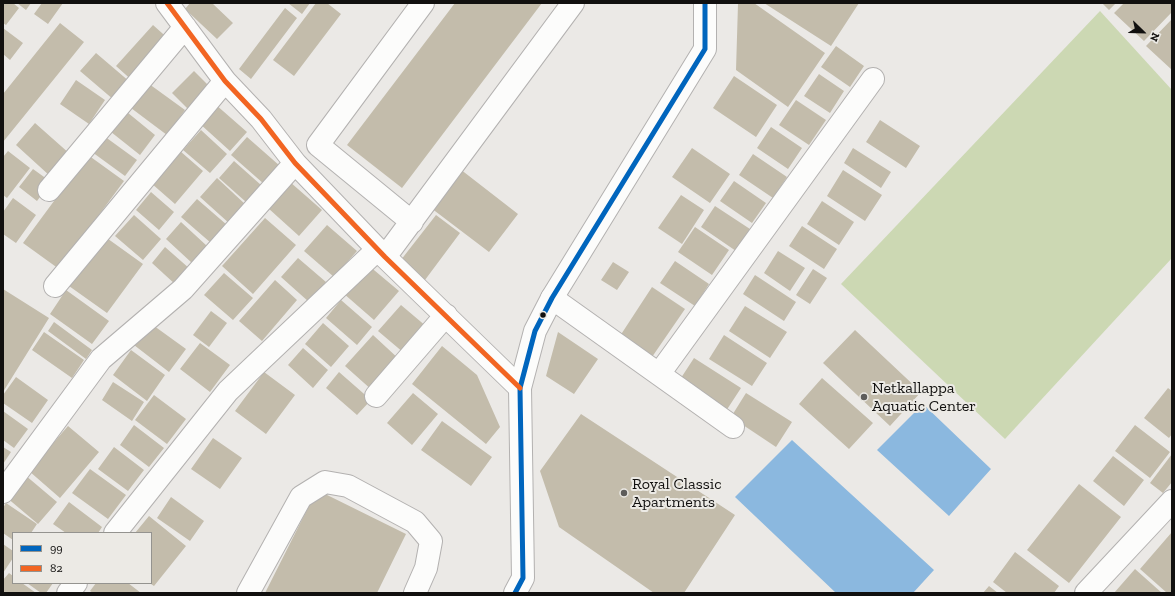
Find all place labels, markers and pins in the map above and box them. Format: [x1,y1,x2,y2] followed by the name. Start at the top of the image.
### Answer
[538,310,548,320] unlabelled marker
[872,378,976,416] place label: Netkallappa Aquatic Center
[859,392,869,402] marker: Netkallappa Aquatic Center
[632,474,722,512] place label: Royal Classic Apartments
[619,488,629,498] marker: Royal Classic Apartments

